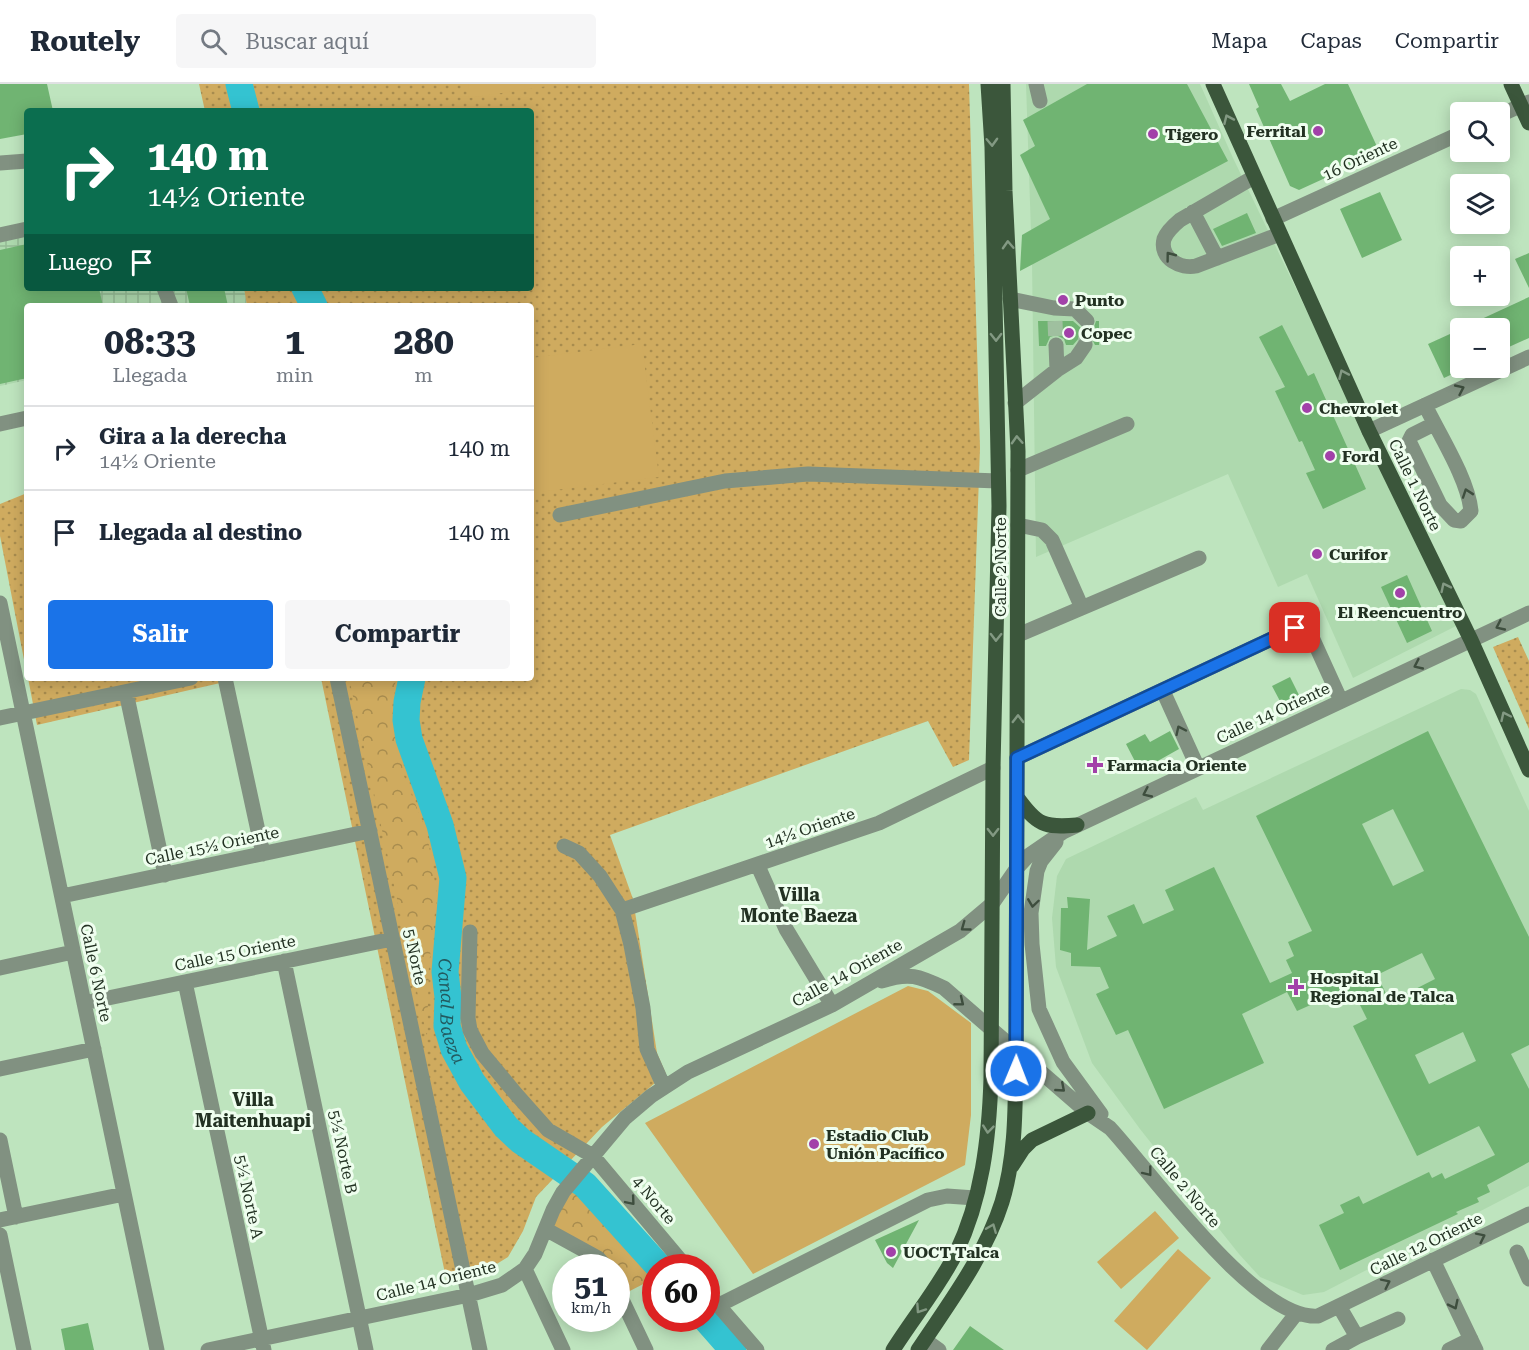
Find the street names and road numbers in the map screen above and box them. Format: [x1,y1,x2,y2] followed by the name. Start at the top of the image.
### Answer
[1320,133,1400,185] street label: 16 Oriente
[1385,436,1445,534] street label: Calle 1 Norte
[991,517,1010,617] street label: Calle 2 Norte
[1213,678,1333,748] street label: Calle 14 Oriente
[763,804,858,852] street label: 14½ Oriente
[143,822,281,869] street label: Calle 15½ Oriente
[76,922,116,1024] street label: Calle 6 Norte
[400,927,430,987] street label: 5 Norte
[173,931,297,975] street label: Calle 15 Oriente
[789,935,906,1011] street label: Calle 14 Oriente
[325,1108,361,1196] street label: 5½ Norte B
[1146,1143,1224,1231] street label: Calle 2 Norte
[231,1153,267,1242] street label: 5½ Norte A
[628,1172,680,1228] street label: 4 Norte
[1367,1208,1486,1279] street label: Calle 12 Oriente
[374,1257,498,1305] street label: Calle 14 Oriente

